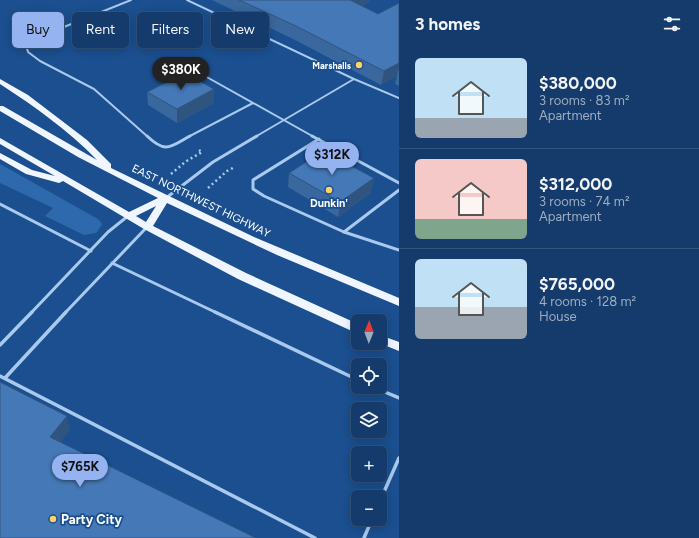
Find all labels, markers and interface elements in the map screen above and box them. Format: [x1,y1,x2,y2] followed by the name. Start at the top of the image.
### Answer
[12,12,64,48] chip: Buy
[72,12,129,48] chip: Rent
[137,12,203,48] chip: Filters
[211,12,269,48] chip: New
[661,13,683,35] icon: filters
[415,14,480,34] text: 3 homes
[153,57,209,91] pin: $380K
[312,60,352,71] place label: Marshalls
[354,60,364,70] marker: Marshalls
[161,62,201,77] text: $380K
[539,73,617,93] text: $380,000
[447,74,495,122] icon: home
[539,93,630,108] text: 3 rooms · 83 m²
[539,108,602,123] text: Apartment
[304,142,360,176] pin: $312K
[314,147,350,162] text: $312K
[130,162,273,240] street label: EAST NORTHWEST HIGHWAY
[539,174,612,194] text: $312,000
[447,175,495,223] icon: home
[324,185,334,195] marker: Dunkin'
[539,194,630,209] text: 3 rooms · 74 m²
[310,197,348,210] place label: Dunkin'
[539,209,602,224] text: Apartment
[539,274,615,294] text: $765,000
[447,275,495,323] icon: home
[539,294,636,309] text: 4 rooms · 128 m²
[539,309,577,324] text: House
[351,314,387,350] north arrow
[351,314,387,526] map controls
[351,358,387,394] button: locate
[351,402,387,438] button: layers
[351,446,387,482] button: +
[52,454,108,488] pin: $765K
[61,459,99,474] text: $765K
[351,490,387,526] button: −
[61,512,122,527] place label: Party City
[48,514,58,524] marker: Party City

